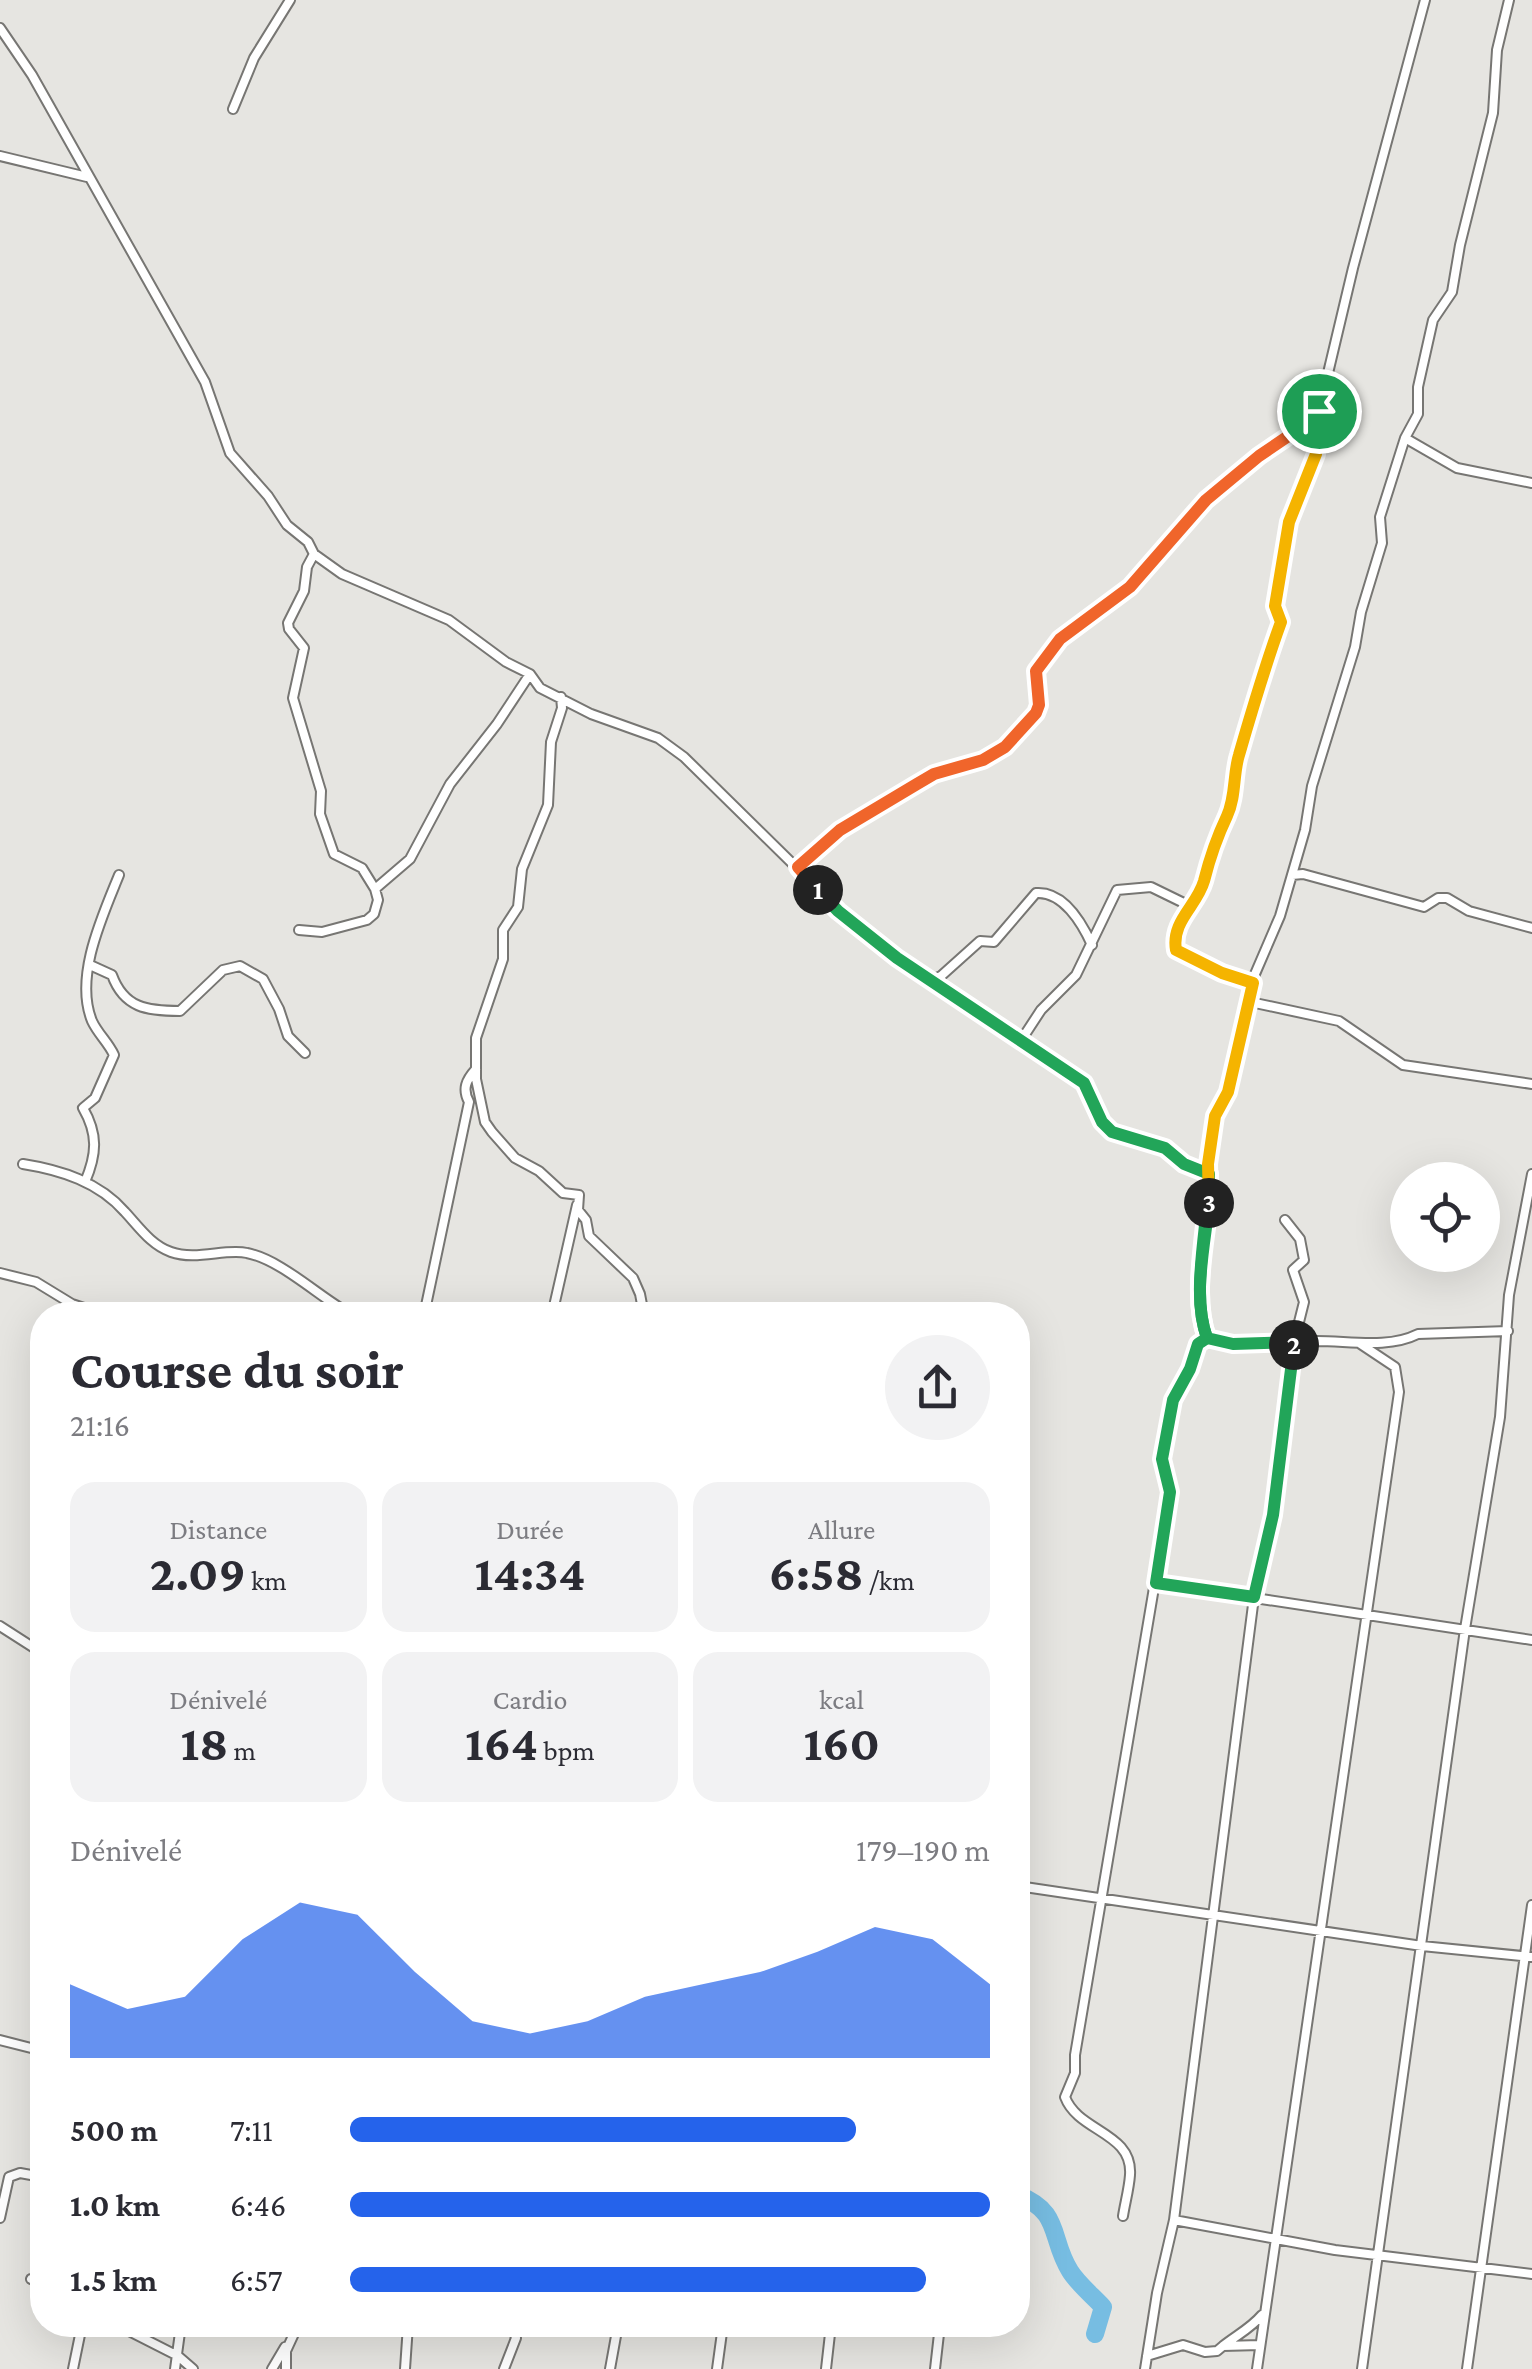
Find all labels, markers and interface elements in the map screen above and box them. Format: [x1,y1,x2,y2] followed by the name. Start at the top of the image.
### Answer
[1277,369,1362,454] pin
[1292,384,1347,439] icon: arrive
[793,865,843,915] pin: 1
[813,874,823,905] text: 1
[1390,1162,1500,1272] map controls
[1390,1162,1500,1272] button: locate
[1184,1178,1234,1228] pin: 3
[1202,1187,1216,1218] text: 3
[1269,1320,1319,1370] pin: 2
[1287,1329,1301,1360] text: 2
[885,1335,990,1440] button: share
[70,1339,404,1400] text: Course du soir
[70,1407,130,1443] text: 21:16
[169,1514,267,1545] text: Distance
[496,1514,564,1545] text: Durée
[808,1514,875,1545] text: Allure
[150,1545,246,1601] text: 2.09
[475,1545,585,1601] text: 14:34
[769,1545,864,1601] text: 6:58
[246,1565,287,1596] text: km
[864,1565,915,1596] text: /km
[169,1684,267,1715] text: Dénivelé
[493,1684,567,1715] text: Cardio
[819,1684,864,1715] text: kcal
[181,1715,228,1771] text: 18
[465,1715,538,1771] text: 164
[803,1715,880,1771] text: 160
[228,1735,256,1766] text: m
[538,1735,595,1766] text: bpm
[70,1832,182,1868] text: Dénivelé
[856,1832,990,1868] text: 179–190 m
[70,2112,158,2148] text: 500 m
[230,2112,273,2148] text: 7:11
[70,2187,160,2223] text: 1.0 km
[230,2187,286,2223] text: 6:46
[70,2262,157,2298] text: 1.5 km
[230,2262,282,2298] text: 6:57

